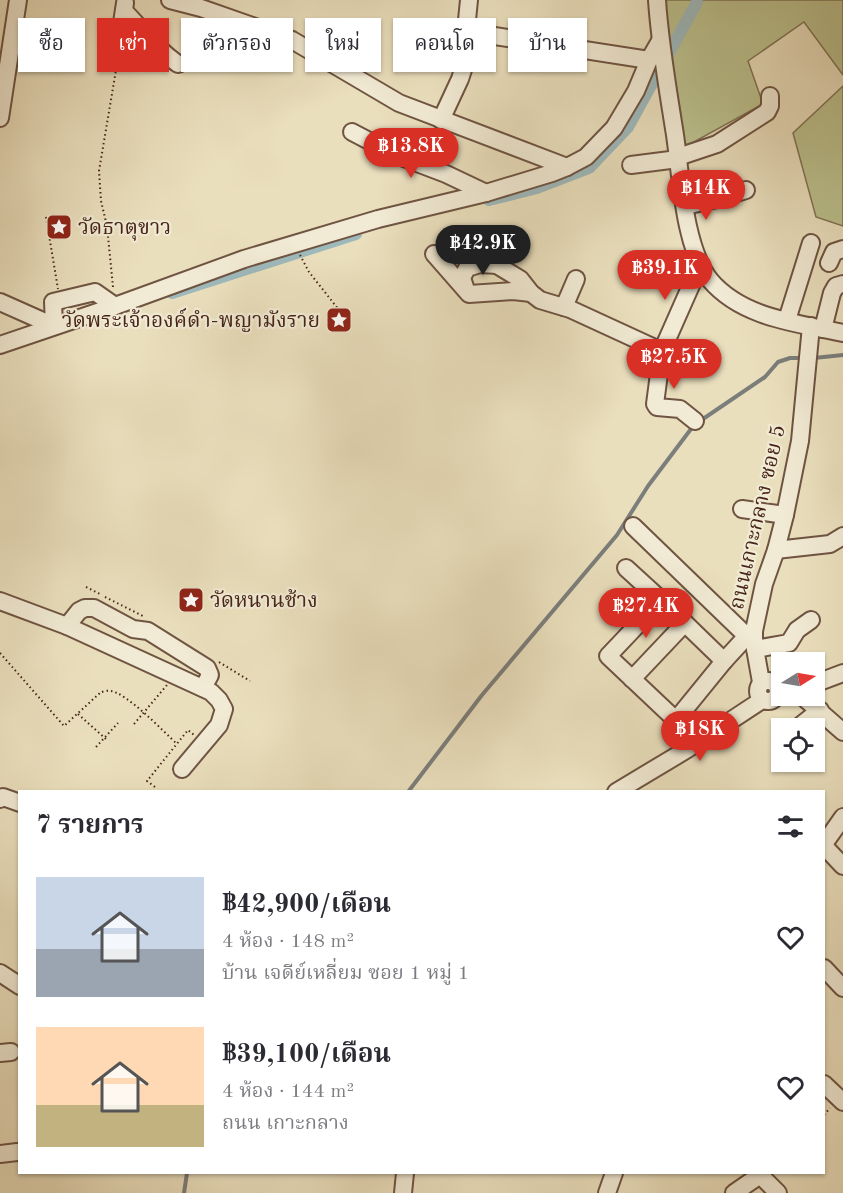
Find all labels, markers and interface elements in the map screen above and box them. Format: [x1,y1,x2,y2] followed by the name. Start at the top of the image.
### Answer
[18,18,85,72] chip: ซื้อ
[97,18,169,72] chip: เช่า
[181,18,293,72] chip: ตัวกรอง
[305,18,381,72] chip: ใหม่
[393,18,496,72] chip: คอนโด
[508,18,587,72] chip: บ้าน
[362,128,460,179] pin: ฿13.8K
[378,137,444,157] text: ฿13.8K
[670,170,742,221] pin: ฿14K
[681,179,731,199] text: ฿14K
[44,212,74,242] place icon: วัดธาตุขาว
[78,217,171,241] place label: วัดธาตุขาว
[434,225,532,276] pin: ฿42.9K
[450,234,516,254] text: ฿42.9K
[616,250,714,301] pin: ฿39.1K
[632,259,698,279] text: ฿39.1K
[324,305,354,335] place icon: วัดพระเจ้าองค์ดำ-พญามังราย
[62,307,320,332] place label: วัดพระเจ้าองค์ดำ-พญามังราย
[625,339,723,390] pin: ฿27.5K
[641,348,707,368] text: ฿27.5K
[727,423,790,612] street label: ถนนเกาะกลาง ซอย 5
[176,585,206,615] place icon: วัดหนานช้าง
[597,588,695,639] pin: ฿27.4K
[210,589,318,612] place label: วัดหนานช้าง
[613,597,679,617] text: ฿27.4K
[771,652,825,706] north arrow
[771,652,825,772] map controls
[664,711,736,762] pin: ฿18K
[771,718,825,772] button: locate
[675,720,725,740] text: ฿18K
[774,810,807,843] icon: filters
[36,813,144,839] text: 7 รายการ
[222,892,391,918] text: ฿42,900/เดือน
[84,901,156,973] icon: home
[774,921,807,954] icon: heart
[222,932,354,952] text: 4 ห้อง · 148 m²
[222,964,469,984] text: บ้าน เจดีย์เหลี่ยม ซอย 1 หมู่ 1
[222,1042,391,1068] text: ฿39,100/เดือน
[84,1051,156,1123] icon: home
[774,1071,807,1104] icon: heart
[222,1082,354,1102] text: 4 ห้อง · 144 m²
[222,1114,349,1134] text: ถนน เกาะกลาง

